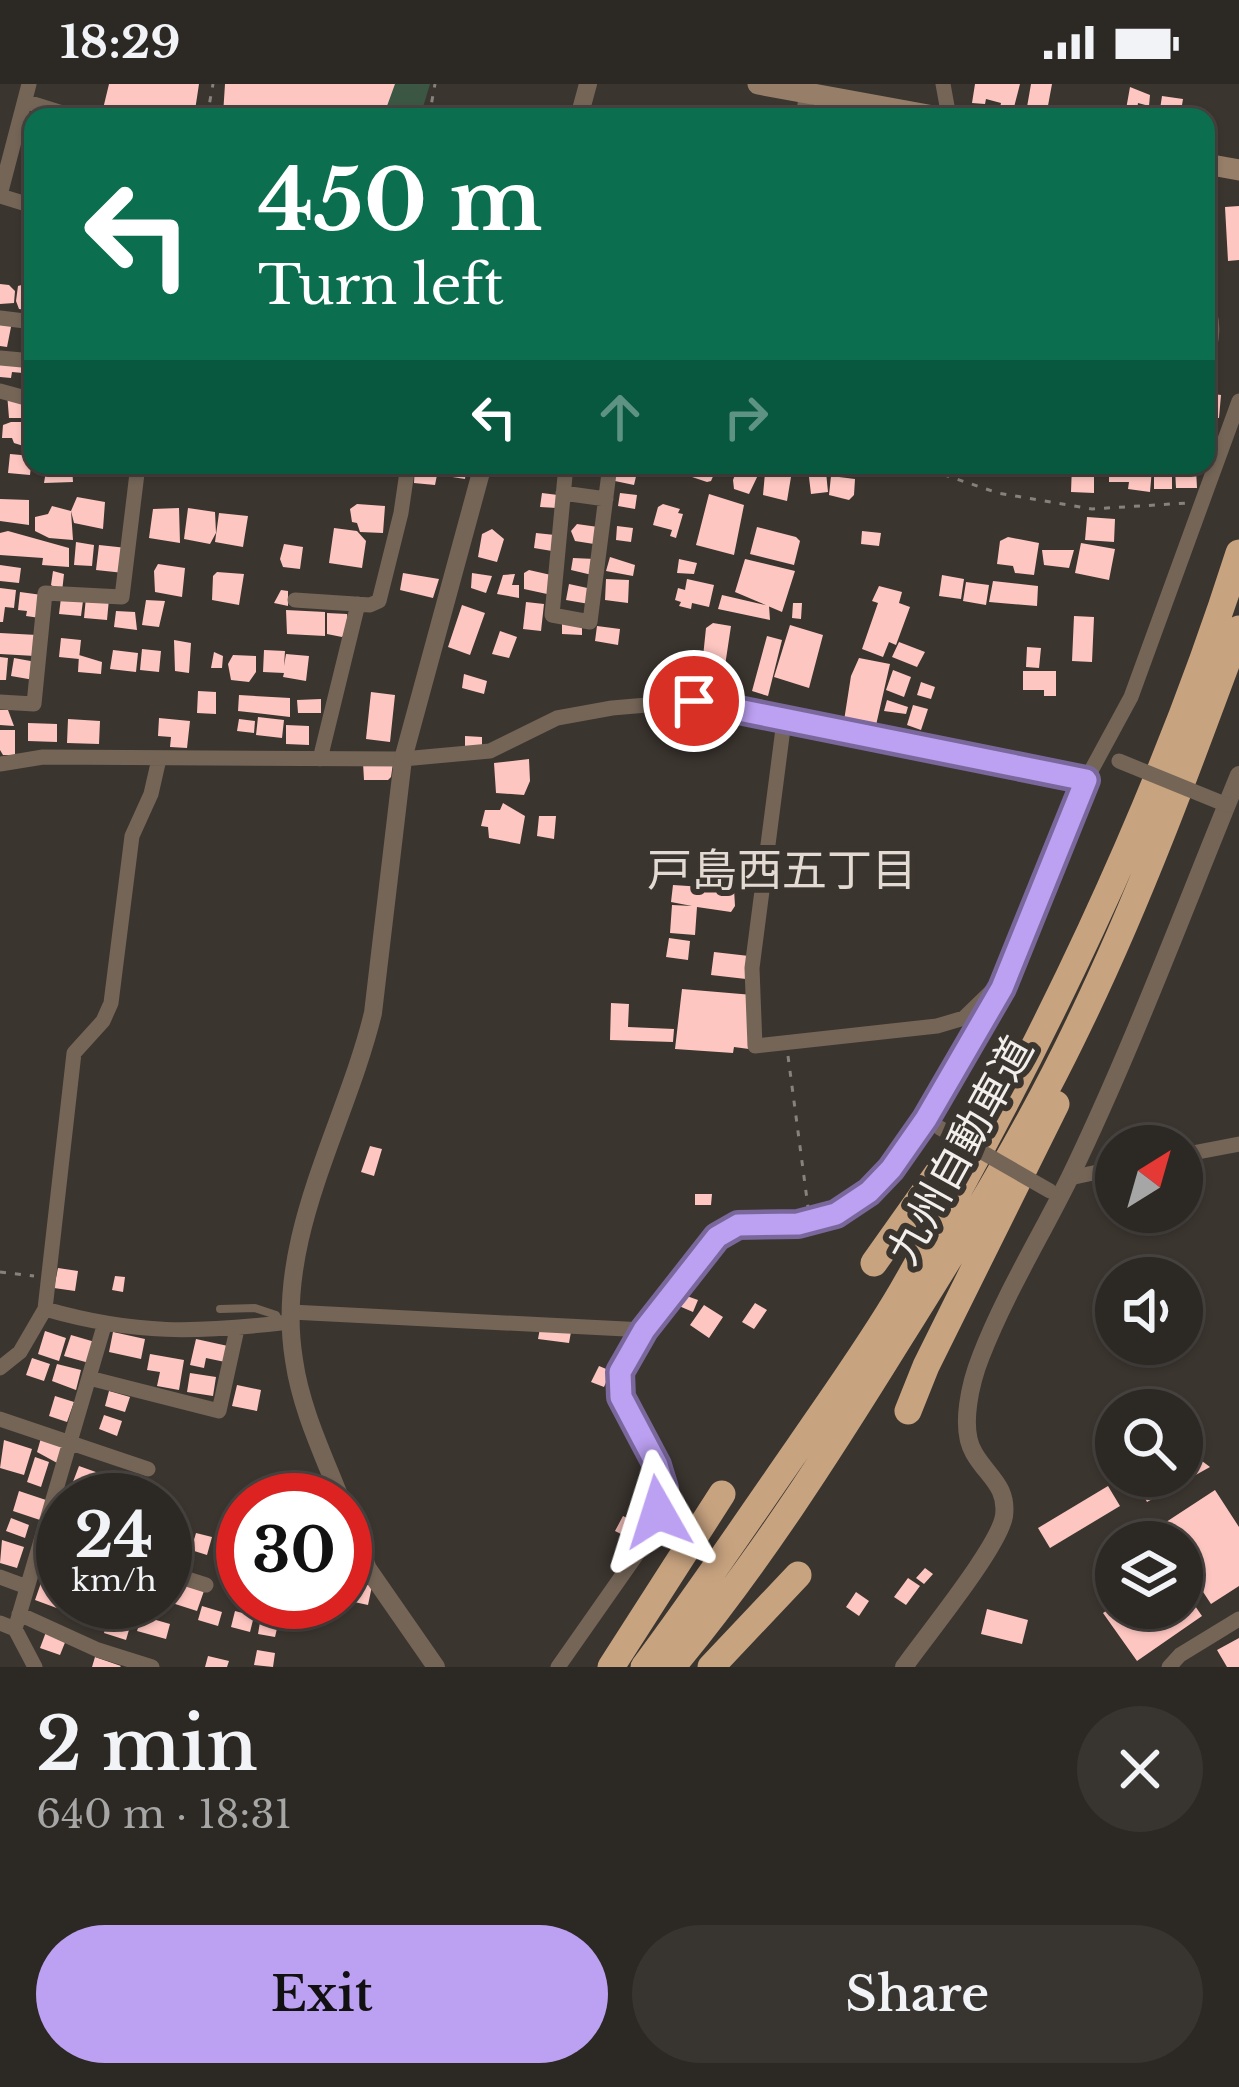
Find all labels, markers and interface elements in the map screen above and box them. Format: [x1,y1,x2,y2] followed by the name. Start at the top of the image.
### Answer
[60,14,181,70] text: 18:29
[258,149,542,253] text: 450 m
[60,156,216,312] icon: left
[258,252,504,319] text: Turn left
[461,384,527,450] icon: left
[587,384,653,450] icon: ahead
[713,384,779,450] icon: right
[643,650,745,752] pin
[661,668,727,734] icon: arrive
[647,842,917,898] district label: 戸島西五丁目
[876,1027,1044,1273] street label: 九州自動車道
[1095,1125,1203,1233] north arrow
[1095,1125,1203,1629] map controls
[1095,1257,1203,1365] button: sound
[1095,1389,1203,1497] button: search
[595,1449,721,1575] position arrow
[216,1473,372,1629] speed limit sign: 30
[75,1499,153,1573] text: 24
[1095,1521,1203,1629] button: layers
[71,1562,157,1599] text: km/h
[36,1700,258,1789] text: 2 min
[1077,1706,1203,1832] button: close
[36,1790,292,1839] text: 640 m · 18:31
[36,1925,608,2063] button: Exit
[632,1925,1203,2063] button: Share

